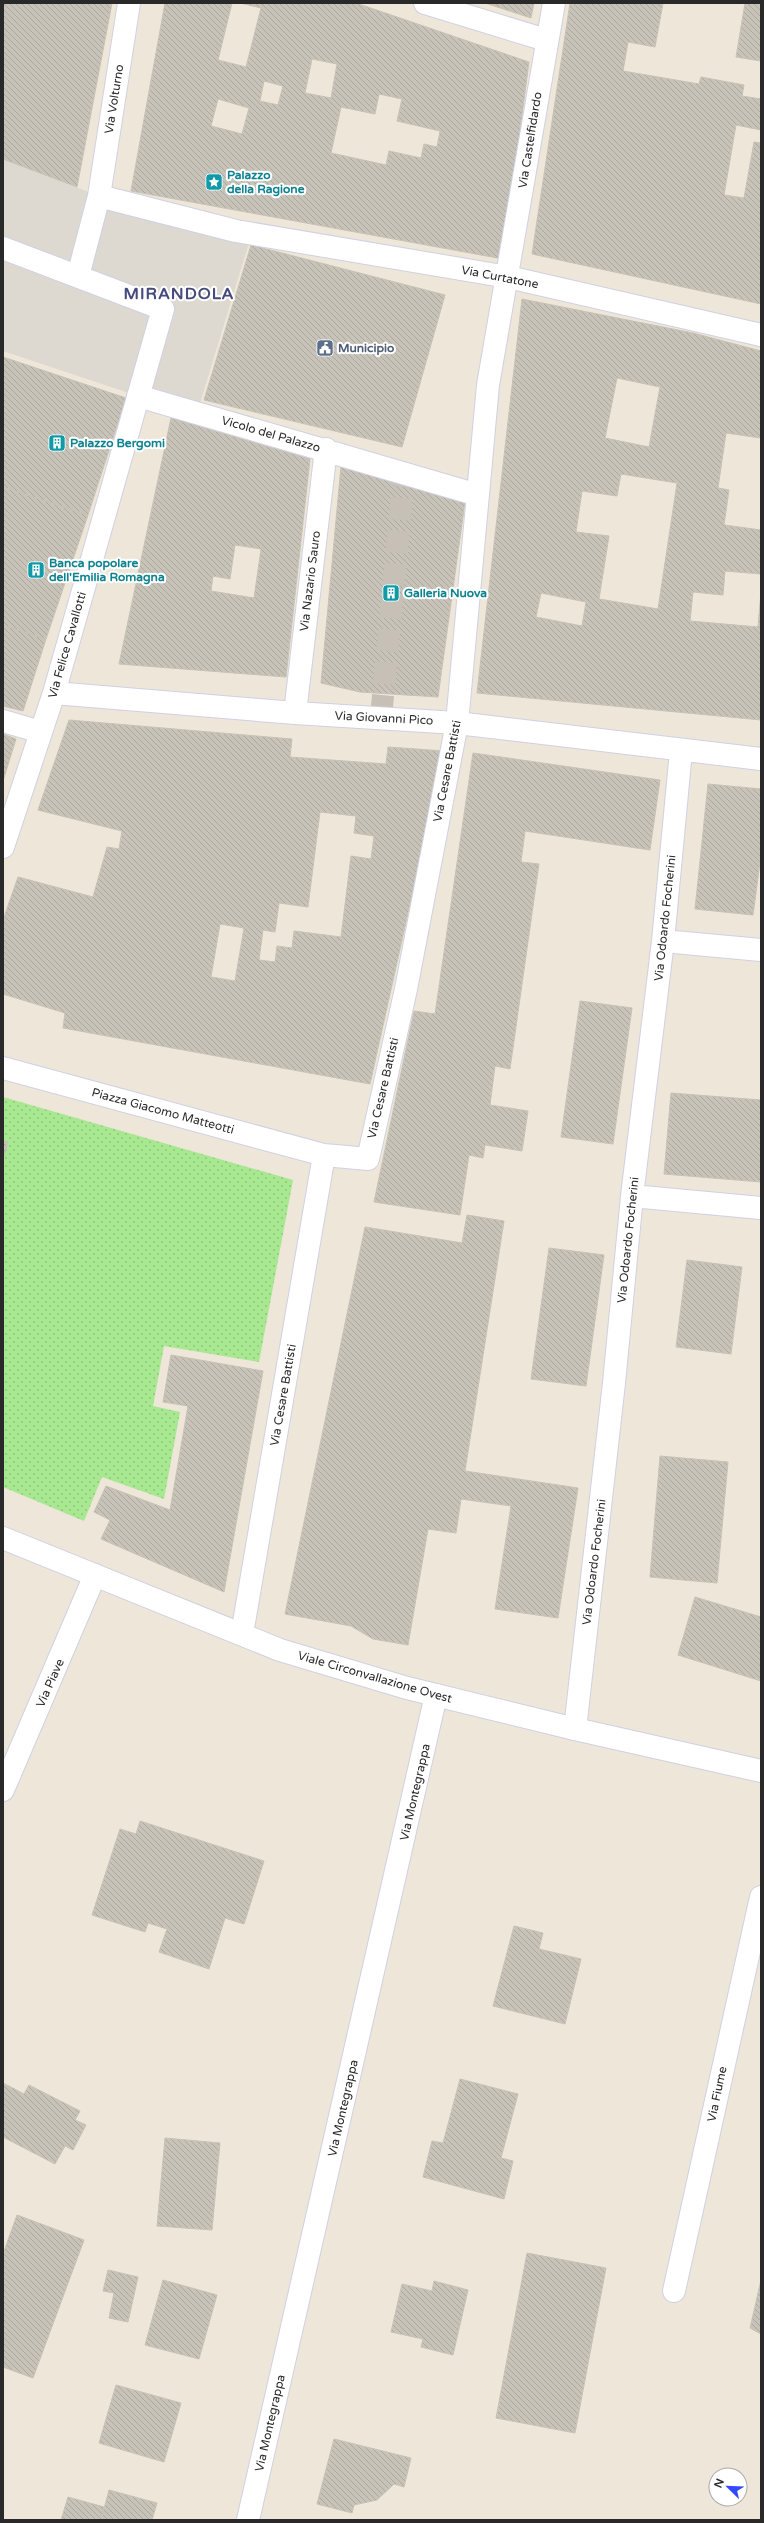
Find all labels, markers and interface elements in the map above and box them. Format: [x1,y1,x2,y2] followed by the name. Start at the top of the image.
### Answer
[102,63,126,135] street label: Via Volturno
[515,91,545,189] street label: Via Castelfidardo
[227,168,305,197] place label: Palazzo della Ragione
[204,172,224,192] place icon: Palazzo della Ragione
[460,263,540,291] street label: Via Curtatone
[123,284,235,304] district label: MIRANDOLA
[315,338,335,358] public building icon: Municipio
[338,341,394,356] place label: Municipio
[220,413,322,455] street label: Vicolo del Palazzo
[47,433,67,453] building icon: Palazzo Bergomi
[70,436,165,451] place label: Palazzo Bergomi
[297,530,323,632] street label: Via Nazario Sauro
[49,556,165,585] place label: Banca popolare dell'Emilia Romagna
[26,560,46,580] building icon: Banca popolare dell'Emilia Romagna
[381,583,401,603] building icon: Galleria Nuova
[404,586,487,600] place label: Galleria Nuova
[45,590,89,700] street label: Via Felice Cavallotti
[334,708,434,728] street label: Via Giovanni Pico
[430,719,464,823] street label: Via Cesare Battisti
[651,854,679,982] street label: Via Odoardo Focherini
[365,1036,401,1140] street label: Via Cesare Battisti
[90,1085,236,1137] street label: Piazza Giacomo Matteotti
[614,1176,642,1304] street label: Via Odoardo Focherini
[267,1343,299,1447] street label: Via Cesare Battisti
[579,1498,609,1626] street label: Via Odoardo Focherini
[296,1648,454,1706] street label: Viale Circonvallazione Ovest
[33,1656,67,1709] street label: Via Piave
[397,1742,433,1842] street label: Via Montegrappa
[325,2058,361,2158] street label: Via Montegrappa
[704,2065,730,2123] street label: Via Fiume
[252,2373,288,2473] street label: Via Montegrappa
[708,2467,748,2507] north arrow
[712,2477,727,2490] text: N

